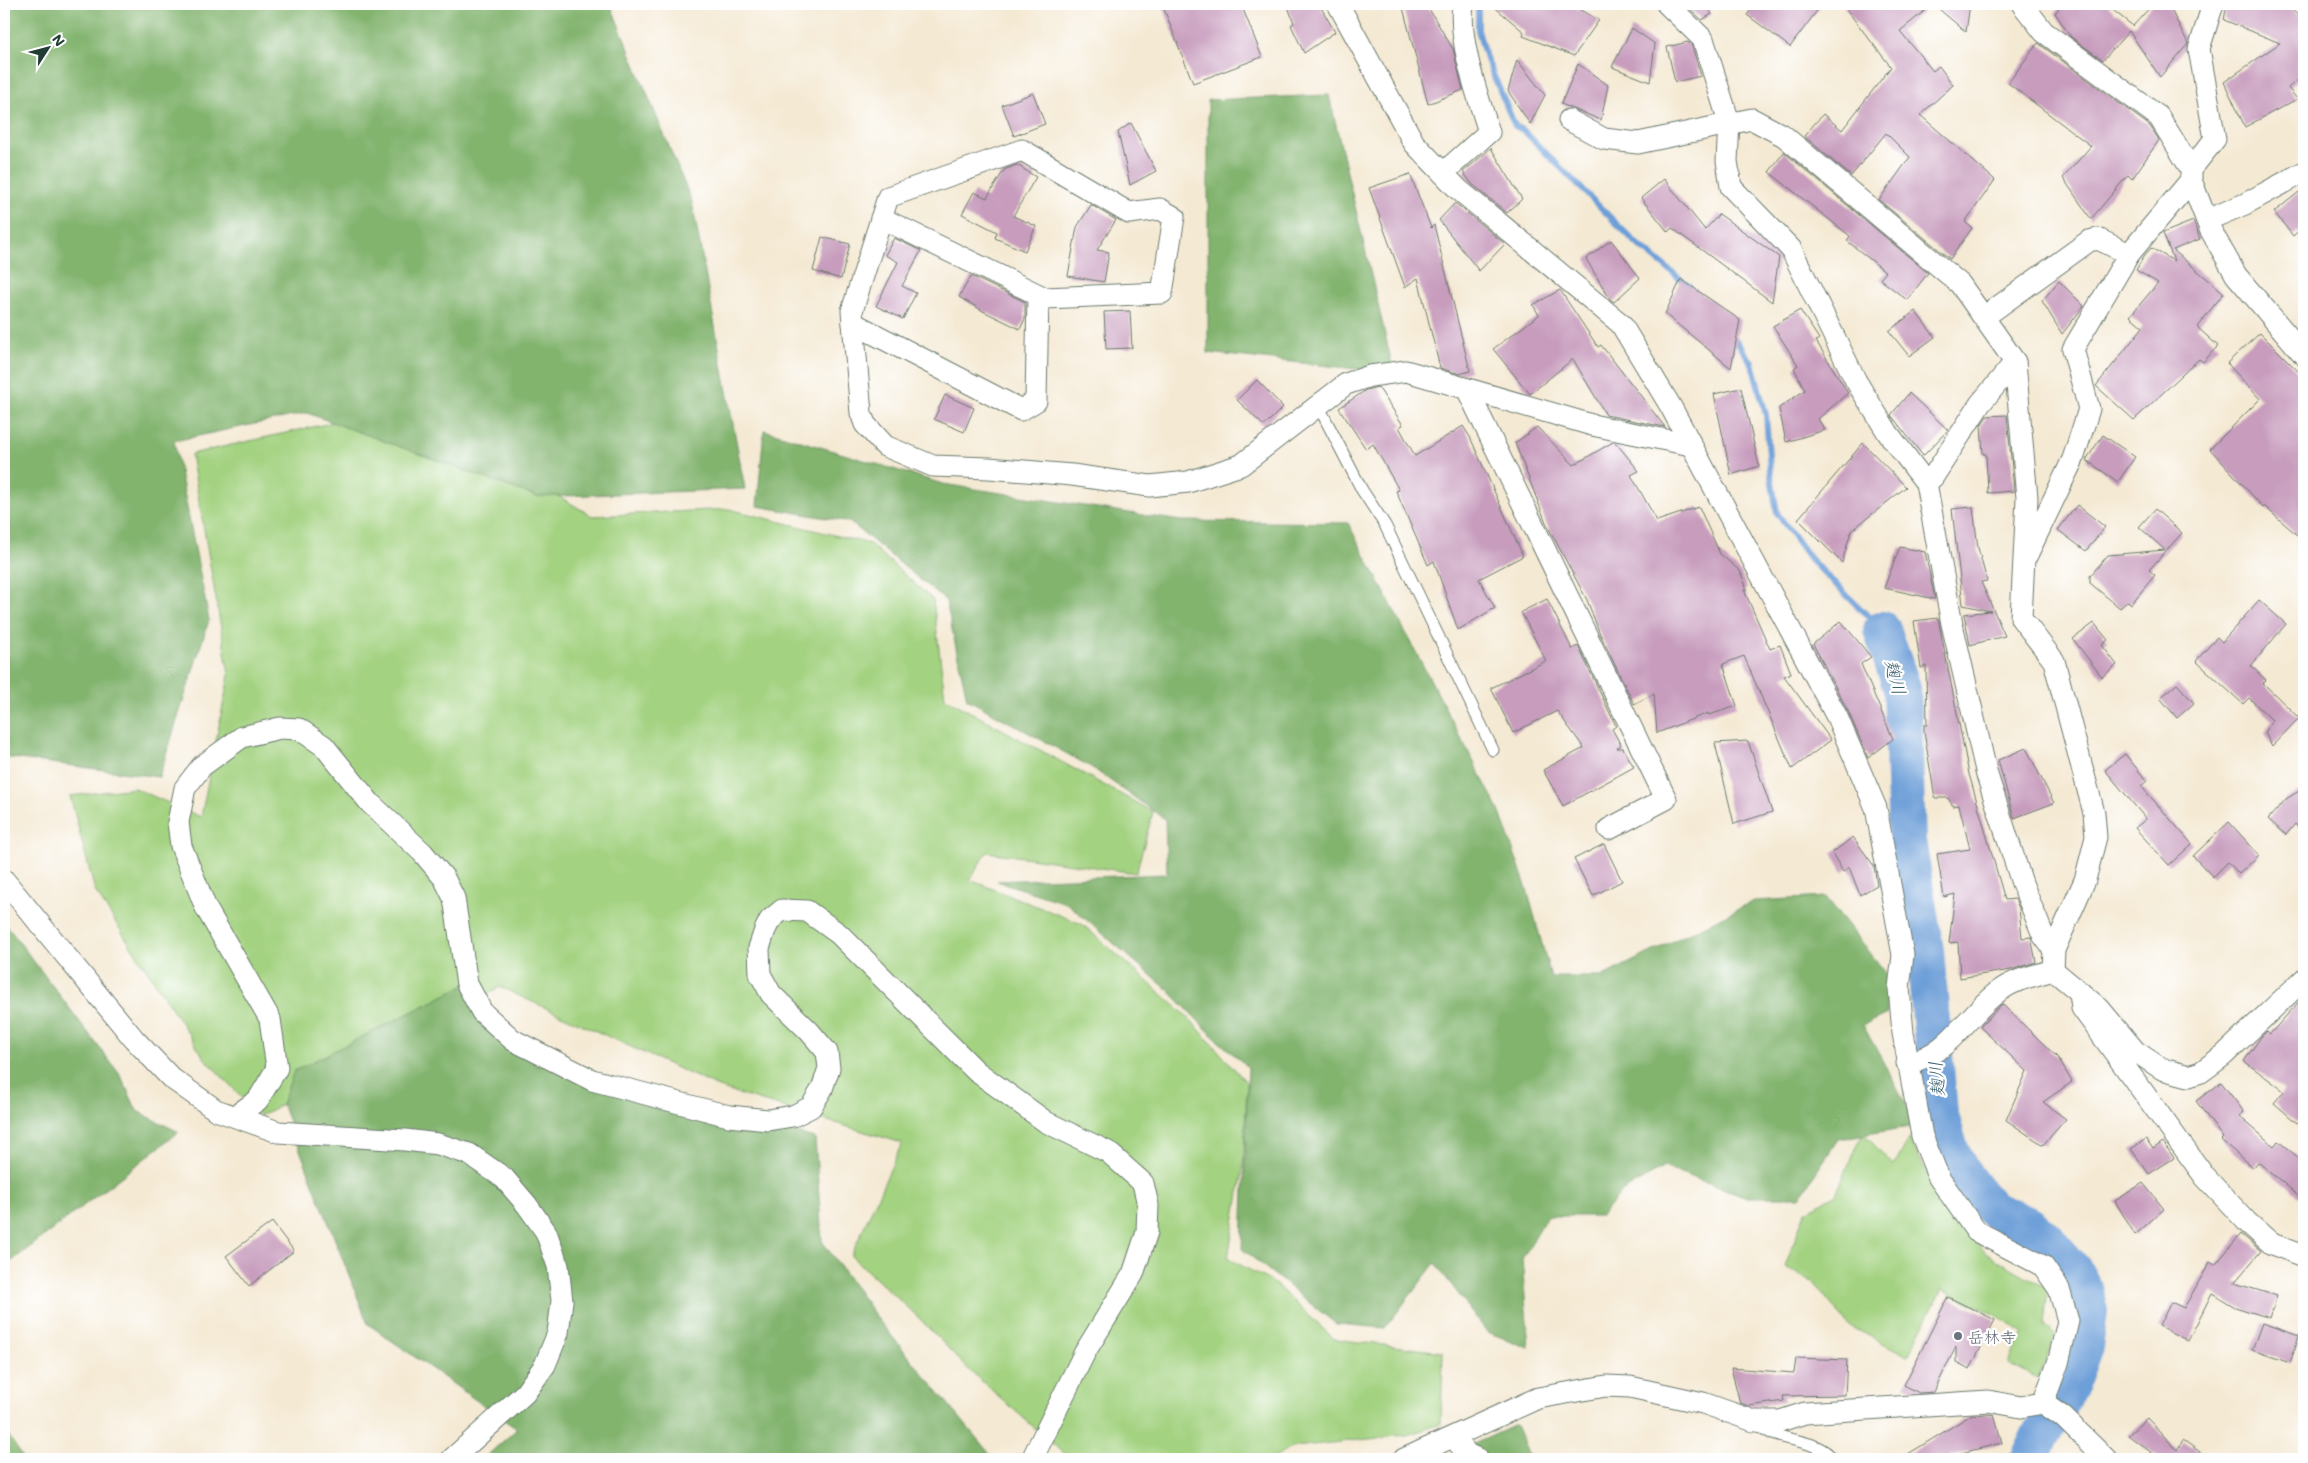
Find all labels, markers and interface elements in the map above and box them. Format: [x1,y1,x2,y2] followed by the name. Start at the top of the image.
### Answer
[22,22,72,72] north arrow
[48,30,70,50] text: N
[1880,657,1912,697] water label: 麹川
[1922,1060,1950,1098] water label: 麹川
[1968,1326,2016,1347] place label: 岳林寺
[1952,1330,1964,1342] marker: 岳林寺

